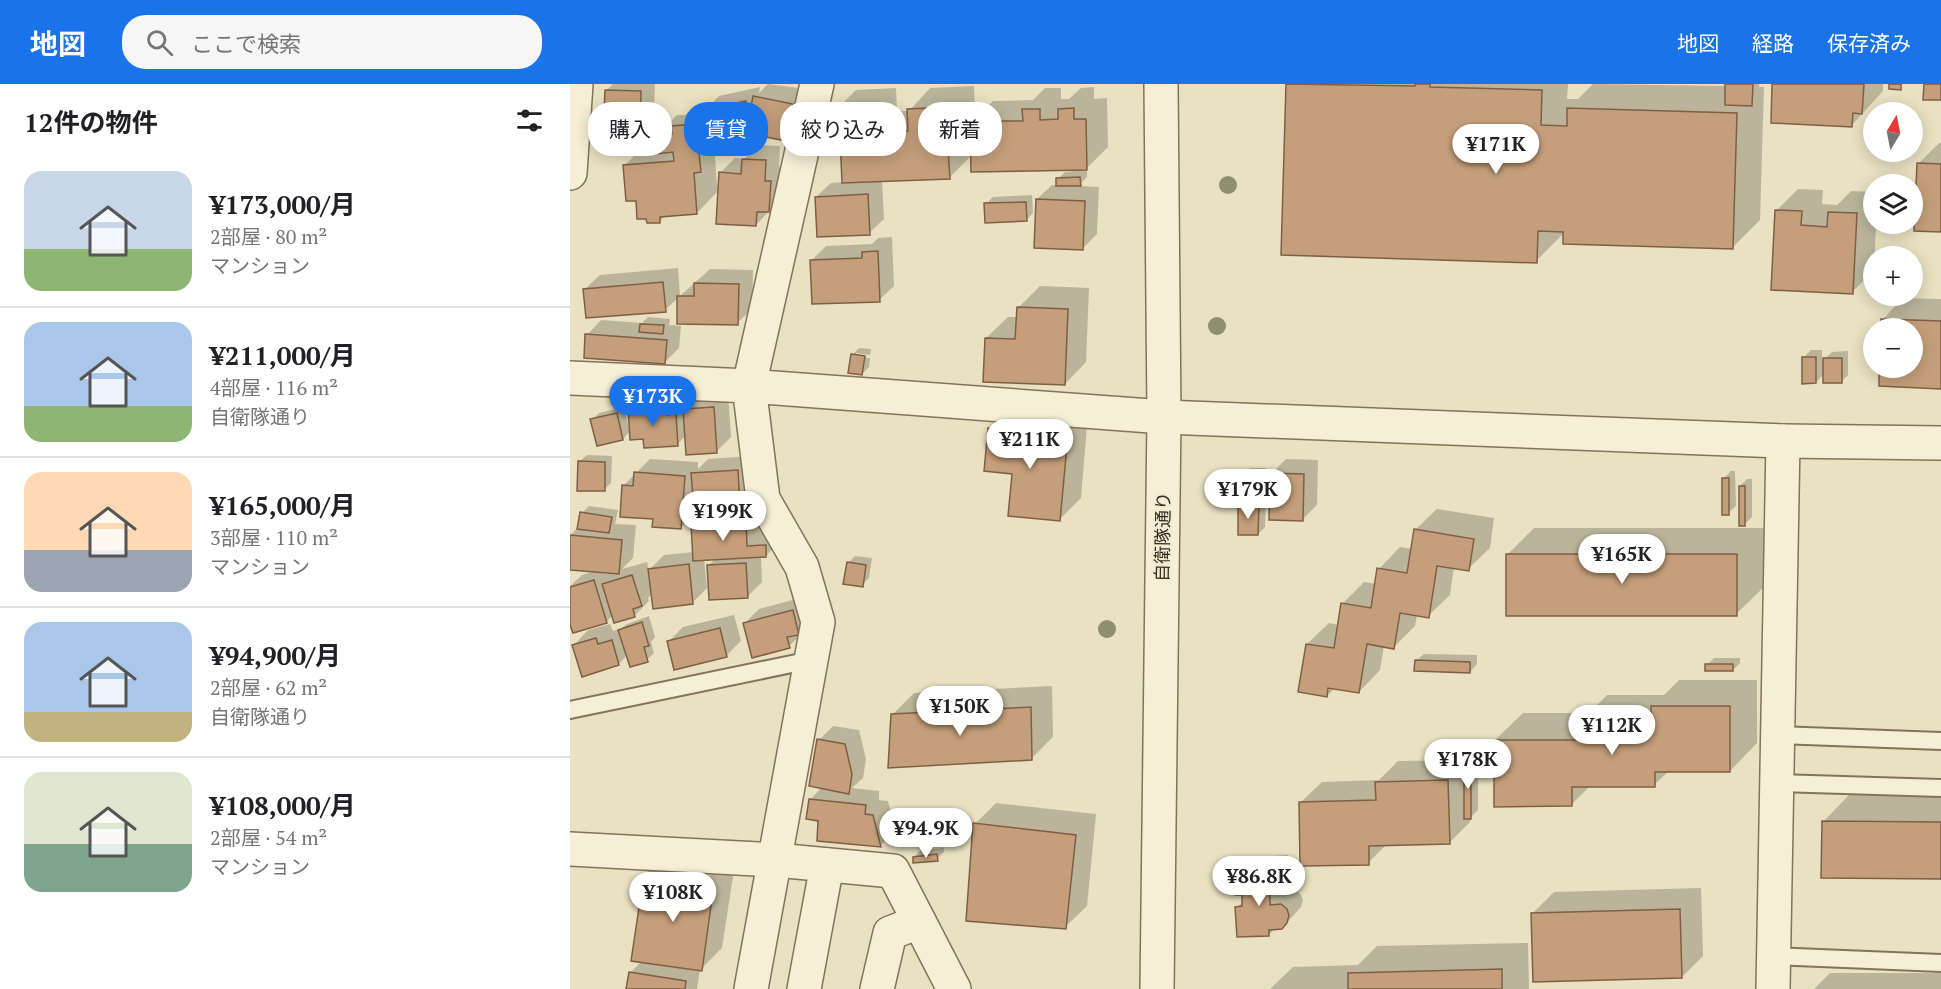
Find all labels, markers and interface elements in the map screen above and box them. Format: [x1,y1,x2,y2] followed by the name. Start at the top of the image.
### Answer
[122,15,542,69] search box
[30,25,86,62] text: 地図
[143,26,176,59] icon: search
[191,29,301,58] text: ここで検索
[1677,29,1719,57] text: 地図
[1752,29,1794,57] text: 経路
[1827,29,1911,57] text: 保存済み
[588,102,672,156] chip: 購入
[684,102,768,156] chip: 賃貸
[780,102,906,156] chip: 絞り込み
[918,102,1002,156] chip: 新着
[1863,102,1923,162] north arrow
[1863,102,1923,378] map controls
[513,104,546,137] icon: filters
[24,105,157,139] text: 12件の物件
[1454,124,1538,175] pin: ¥171K
[1466,130,1526,157] text: ¥171K
[1863,174,1923,234] button: layers
[210,187,356,221] text: ¥173,000/月
[72,195,144,267] icon: home
[210,223,327,250] text: 2部屋 · 80 m²
[1863,246,1923,306] button: +
[210,252,310,279] text: マンション
[1863,318,1923,378] button: −
[210,338,356,372] text: ¥211,000/月
[72,346,144,418] icon: home
[210,374,338,401] text: 4部屋 · 116 m²
[611,376,695,427] pin: ¥173K
[623,382,683,409] text: ¥173K
[210,403,310,430] text: 自衛隊通り
[988,419,1072,470] pin: ¥211K
[1000,425,1060,452] text: ¥211K
[1206,469,1290,520] pin: ¥179K
[1218,475,1278,502] text: ¥179K
[210,488,356,522] text: ¥165,000/月
[681,491,765,542] pin: ¥199K
[1149,492,1175,582] street label: 自衛隊通り
[72,496,144,568] icon: home
[693,497,753,524] text: ¥199K
[210,524,338,551] text: 3部屋 · 110 m²
[1580,534,1664,585] pin: ¥165K
[1592,540,1652,567] text: ¥165K
[210,553,310,580] text: マンション
[210,638,341,672] text: ¥94,900/月
[72,646,144,718] icon: home
[210,674,327,701] text: 2部屋 · 62 m²
[918,686,1002,737] pin: ¥150K
[930,692,990,719] text: ¥150K
[210,703,310,730] text: 自衛隊通り
[1570,705,1654,756] pin: ¥112K
[1582,711,1642,738] text: ¥112K
[1426,739,1510,790] pin: ¥178K
[1438,745,1498,772] text: ¥178K
[210,788,356,822] text: ¥108,000/月
[72,796,144,868] icon: home
[877,808,975,859] pin: ¥94.9K
[893,814,959,841] text: ¥94.9K
[210,824,327,851] text: 2部屋 · 54 m²
[210,853,310,880] text: マンション
[1210,856,1308,907] pin: ¥86.8K
[1226,862,1292,889] text: ¥86.8K
[631,872,715,923] pin: ¥108K
[643,878,703,905] text: ¥108K

